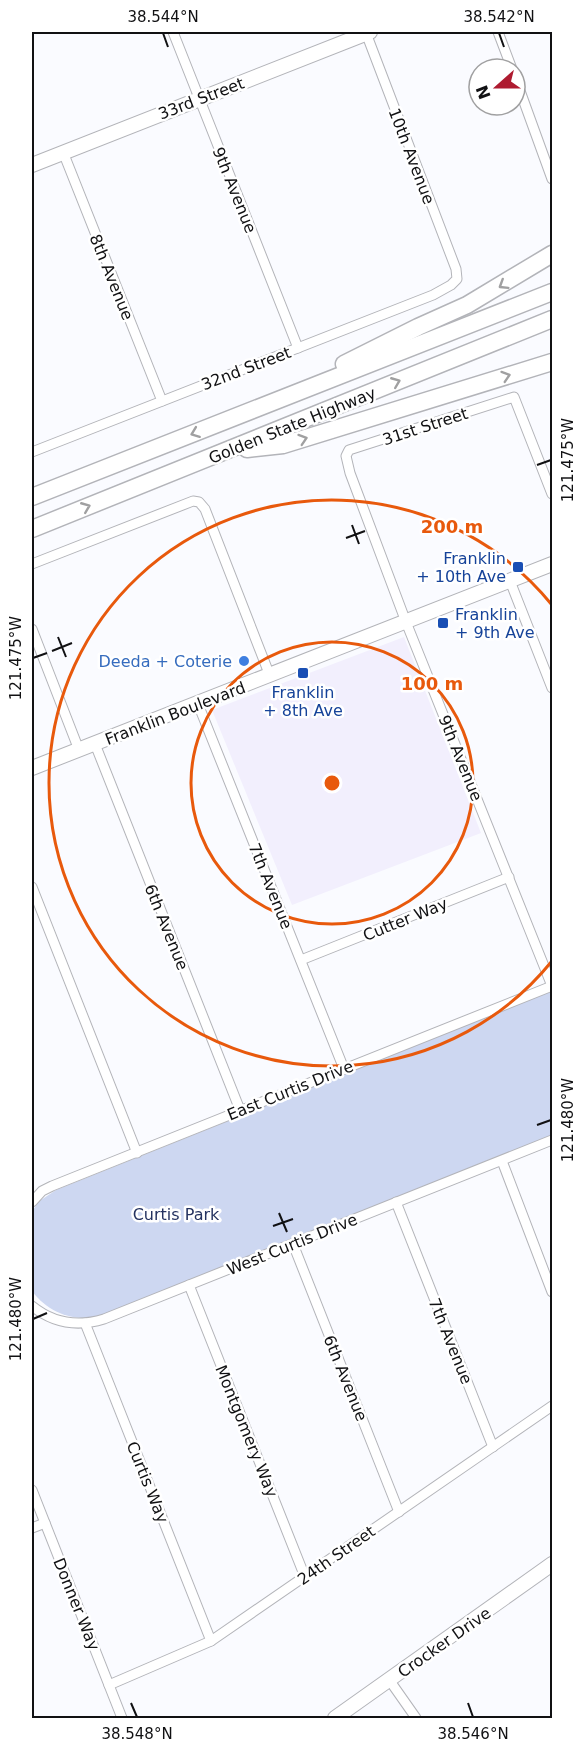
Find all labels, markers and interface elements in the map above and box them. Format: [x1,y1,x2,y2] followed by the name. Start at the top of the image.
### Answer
[127,8,199,26] text: 38.544°N
[463,8,535,26] text: 38.542°N
[467,57,527,117] north arrow
[156,73,247,124] street label: 33rd Street
[472,83,495,102] text: N
[385,105,439,207] street label: 10th Avenue
[209,144,260,236] street label: 9th Avenue
[86,231,137,323] street label: 8th Avenue
[499,278,509,290] one-way arrow
[199,343,294,394] street label: 32nd Street
[500,371,511,383] one-way arrow
[390,377,401,389] one-way arrow
[206,383,378,468] street label: Golden State Highway
[380,404,470,449] street label: 31st Street
[559,418,577,502] text: 121.475°W
[191,426,202,438] one-way arrow
[297,433,308,446] one-way arrow
[80,502,91,514] one-way arrow
[421,516,483,537] text: 200 m
[416,549,506,586] place label: Franklin + 10th Ave
[511,560,525,574] marker: Franklin + 10th Ave
[455,605,535,642] place label: Franklin + 9th Ave
[7,616,25,700] text: 121.475°W
[436,616,450,630] marker: Franklin + 9th Ave
[99,652,232,671] place label: Deeda + Coterie
[237,654,251,668] marker: Deeda + Coterie
[296,666,310,680] marker: Franklin + 8th Ave
[401,673,463,694] text: 100 m
[102,678,248,749] street label: Franklin Boulevard
[263,683,343,720] place label: Franklin + 8th Ave
[435,712,486,804] street label: 9th Avenue
[322,773,342,793] centre of rings
[245,840,296,932] street label: 7th Avenue
[141,881,192,973] street label: 6th Avenue
[360,894,450,945] street label: Cutter Way
[224,1057,356,1124] street label: East Curtis Drive
[559,1078,577,1162] text: 121.480°W
[133,1205,220,1224] park label: Curtis Park
[224,1210,360,1279] street label: West Curtis Drive
[7,1277,25,1361] text: 121.480°W
[425,1295,476,1387] street label: 7th Avenue
[320,1332,371,1424] street label: 6th Avenue
[211,1362,282,1500] street label: Montgomery Way
[123,1439,172,1526] street label: Curtis Way
[294,1522,379,1589] street label: 24th Street
[49,1555,104,1653] street label: Donner Way
[394,1603,494,1681] street label: Crocker Drive
[101,1725,173,1743] text: 38.548°N
[437,1725,509,1743] text: 38.546°N

